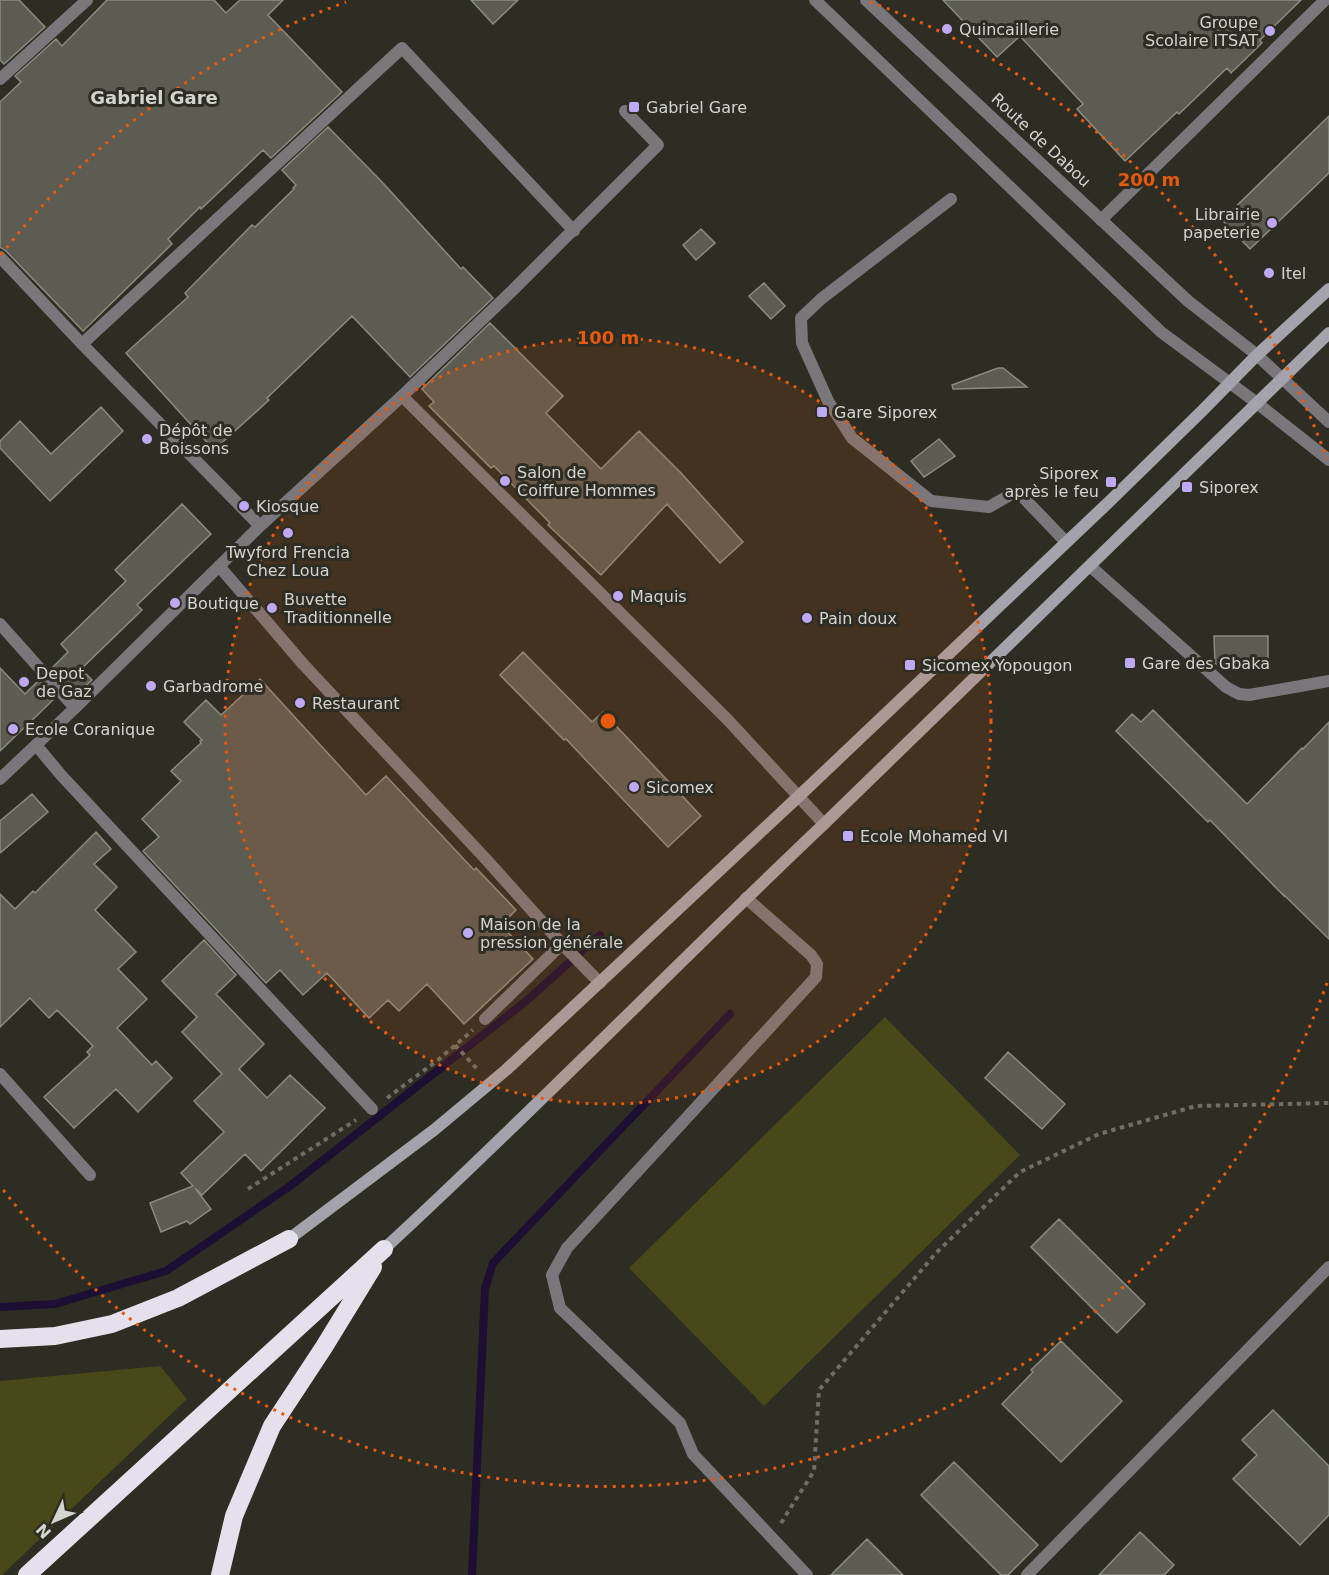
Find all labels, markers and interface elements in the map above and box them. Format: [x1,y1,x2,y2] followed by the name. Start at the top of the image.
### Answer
[1145,13,1258,50] place label: Groupe Scolaire ITSAT
[959,20,1059,39] place label: Quincaillerie
[940,22,954,36] marker: Quincaillerie
[1263,24,1277,38] marker: Groupe Scolaire ITSAT
[90,87,218,108] district label: Gabriel Gare
[987,89,1095,191] street label: Route de Dabou
[646,98,747,117] place label: Gabriel Gare
[627,100,641,114] marker: Gabriel Gare
[1118,169,1180,190] text: 200 m
[1183,205,1260,242] place label: Librairie papeterie
[1265,216,1279,230] marker: Librairie papeterie
[1281,264,1306,283] place label: Itel
[1262,266,1276,280] marker: Itel
[577,327,639,348] text: 100 m
[834,403,937,422] place label: Gare Siporex
[815,405,829,419] marker: Gare Siporex
[159,421,232,458] place label: Dépôt de Boissons
[140,432,154,446] marker: Dépôt de Boissons
[517,463,656,500] place label: Salon de Coiffure Hommes
[1005,464,1099,501] place label: Siporex après le feu
[498,474,512,488] marker: Salon de Coiffure Hommes
[1104,475,1118,489] marker: Siporex après le feu
[1199,478,1259,497] place label: Siporex
[1180,480,1194,494] marker: Siporex
[256,497,319,516] place label: Kiosque
[237,499,251,513] marker: Kiosque
[281,526,295,540] marker: Twyford Frencia Chez Loua
[225,543,350,580] place label: Twyford Frencia Chez Loua
[630,587,687,606] place label: Maquis
[611,589,625,603] marker: Maquis
[283,590,392,627] place label: Buvette Traditionnelle
[187,594,259,613] place label: Boutique
[168,596,182,610] marker: Boutique
[265,601,279,615] marker: Buvette Traditionnelle
[819,609,897,628] place label: Pain doux
[800,611,814,625] marker: Pain doux
[1142,654,1270,673] place label: Gare des Gbaka
[922,656,1073,675] place label: Sicomex Yopougon
[1123,656,1137,670] marker: Gare des Gbaka
[903,658,917,672] marker: Sicomex Yopougon
[36,664,92,701] place label: Depot de Gaz
[17,675,31,689] marker: Depot de Gaz
[163,677,263,696] place label: Garbadrome
[144,679,158,693] marker: Garbadrome
[312,694,400,713] place label: Restaurant
[293,696,307,710] marker: Restaurant
[598,711,618,731] centre of rings
[25,720,155,739] place label: Ecole Coranique
[6,722,20,736] marker: Ecole Coranique
[646,778,714,797] place label: Sicomex
[627,780,641,794] marker: Sicomex
[860,827,1008,846] place label: Ecole Mohamed VI
[841,829,855,843] marker: Ecole Mohamed VI
[480,915,623,952] place label: Maison de la pression générale
[461,926,475,940] marker: Maison de la pression générale
[24,1491,84,1551] north arrow
[32,1520,55,1542] text: N

